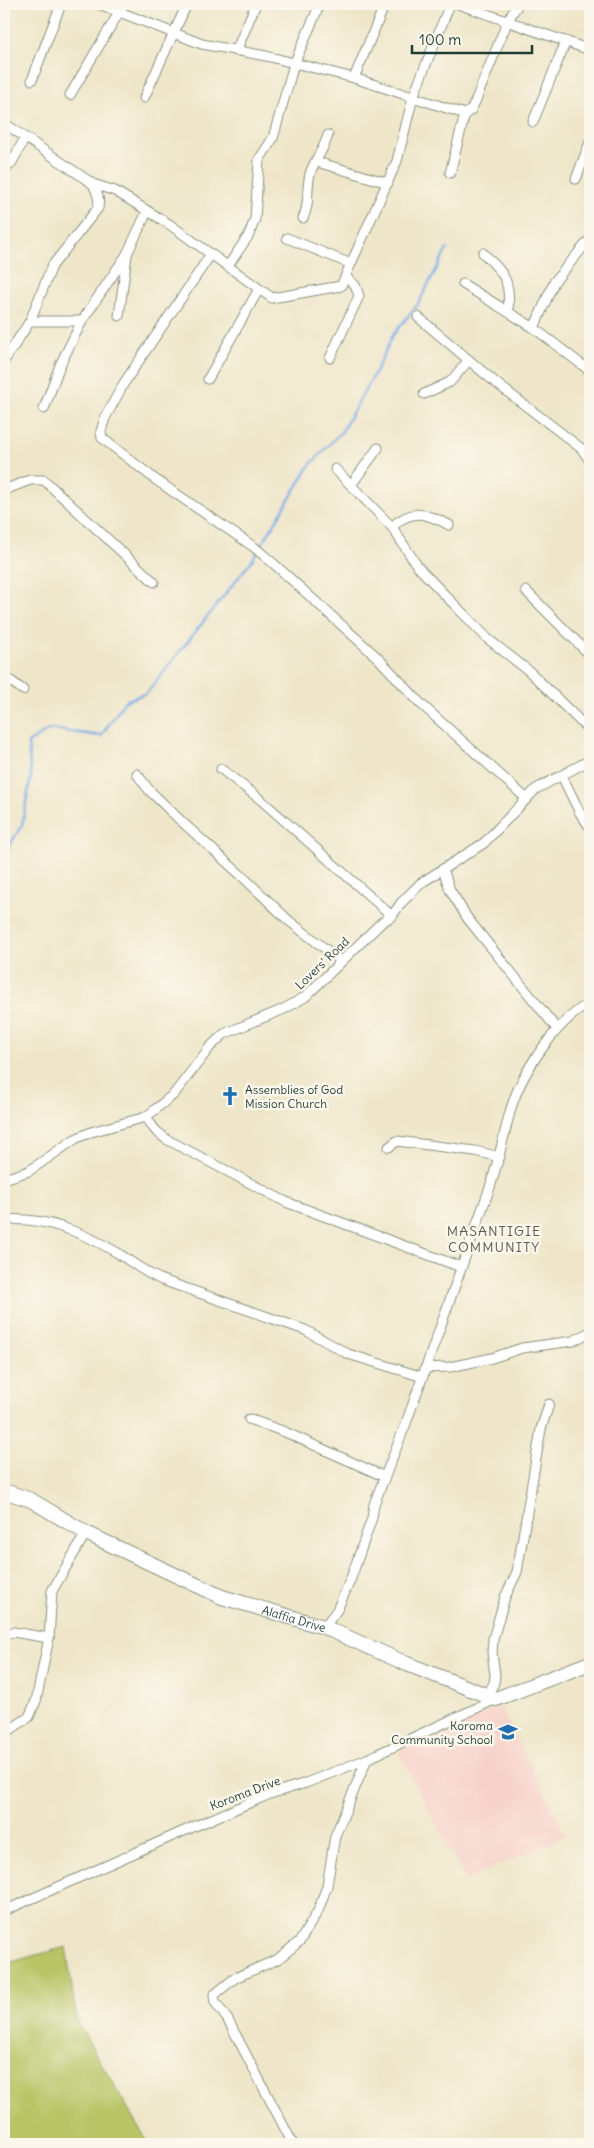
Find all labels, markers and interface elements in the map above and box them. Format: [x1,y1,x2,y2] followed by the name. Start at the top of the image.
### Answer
[412,22,532,54] scale bar
[419,30,461,49] text: 100 m
[292,934,352,992] street label: Lovers' Road
[245,1082,343,1111] place label: Assemblies of God Mission Church
[219,1085,241,1107] church icon: Assemblies of God Mission Church
[447,1222,541,1256] district label: MASANTIGIE COMMUNITY
[260,1602,328,1635] street label: Alaffia Drive
[391,1718,493,1747] place label: Koroma Community School
[497,1721,519,1743] school or university icon: Koroma Community School
[208,1773,282,1813] street label: Koroma Drive

